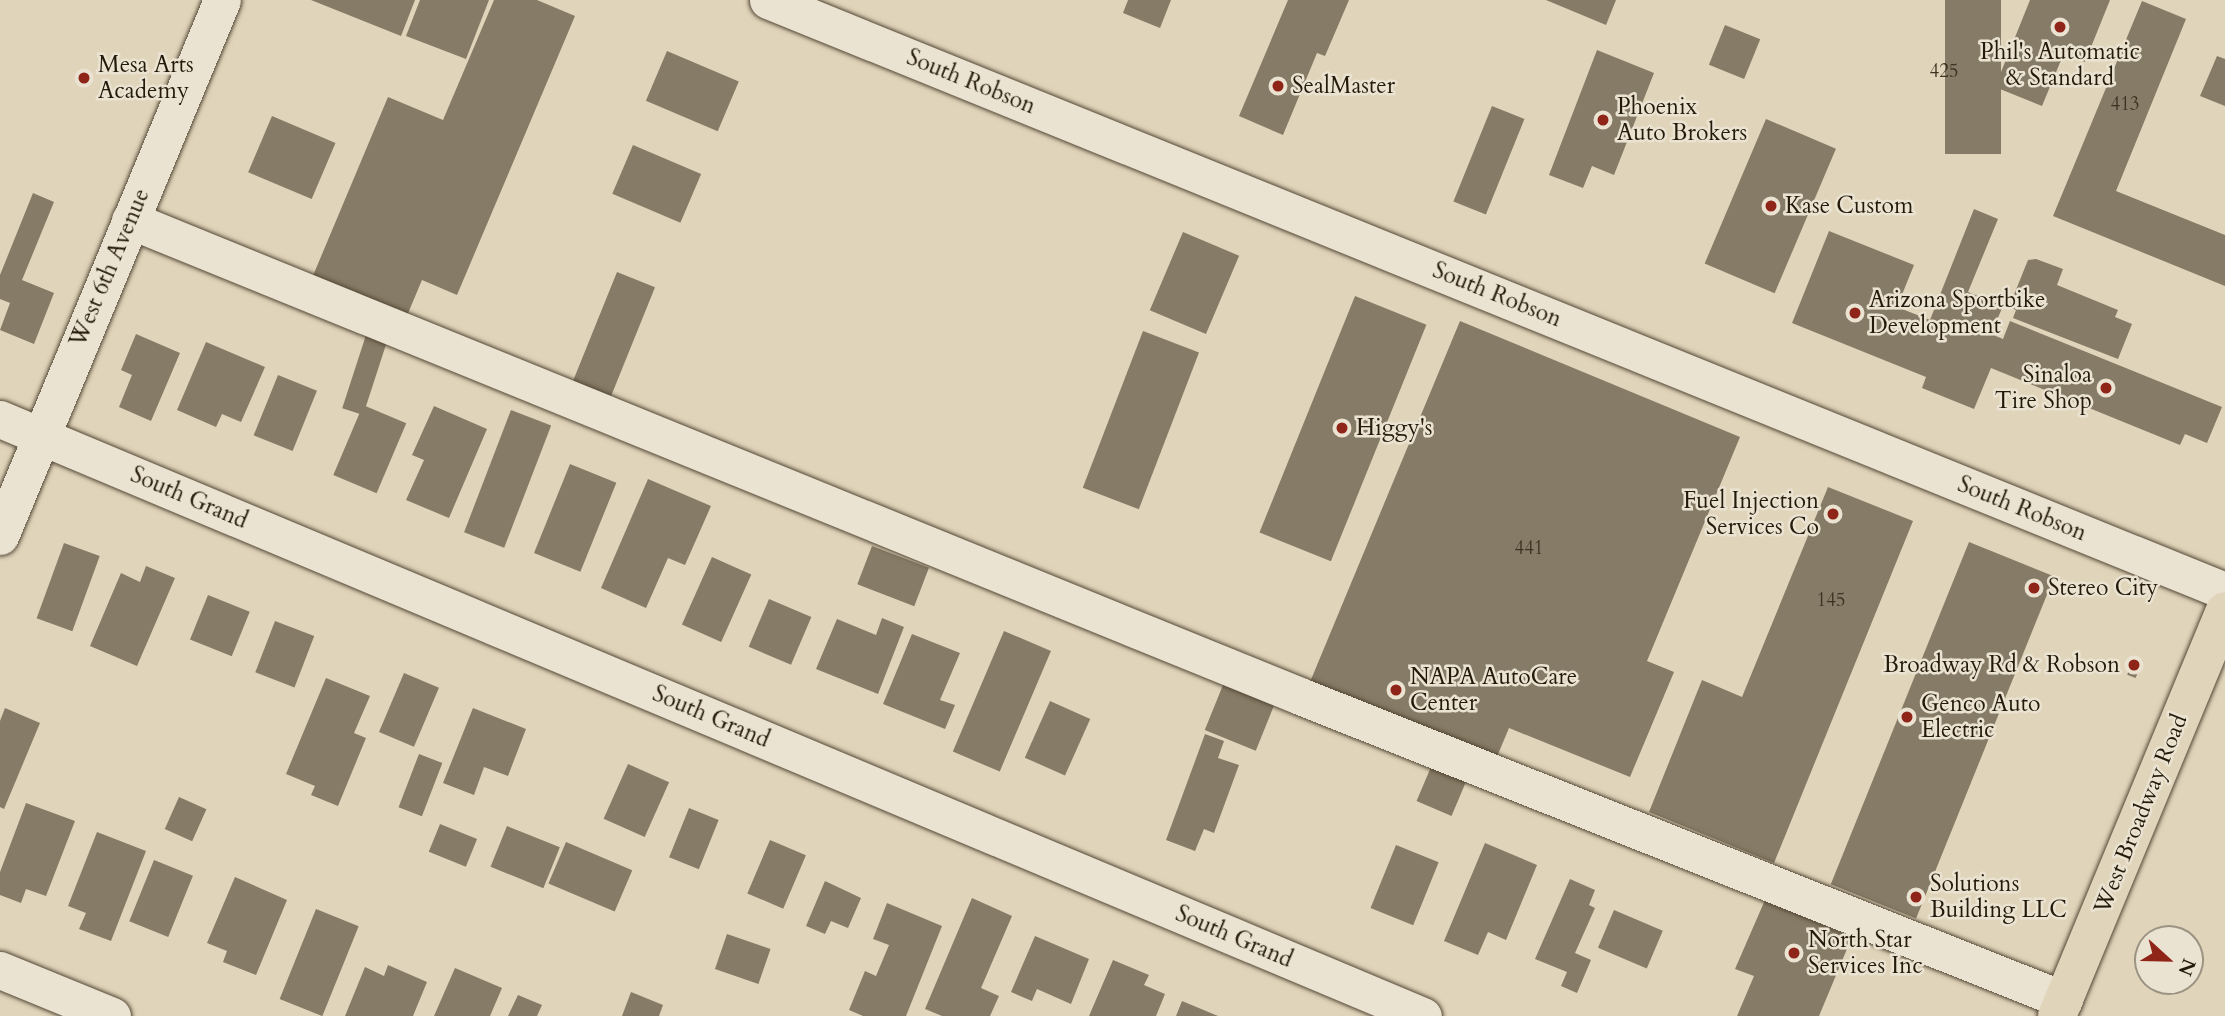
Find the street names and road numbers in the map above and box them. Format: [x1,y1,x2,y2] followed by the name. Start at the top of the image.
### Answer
[903,44,1039,120] street label: South Robson
[64,185,156,351] street label: West 6th Avenue
[1429,257,1565,333] street label: South Robson
[126,461,252,535] street label: South Grand
[1954,471,2090,547] street label: South Robson
[648,680,774,754] street label: South Grand
[2088,710,2194,918] street label: West Broadway Road
[1171,900,1297,974] street label: South Grand

